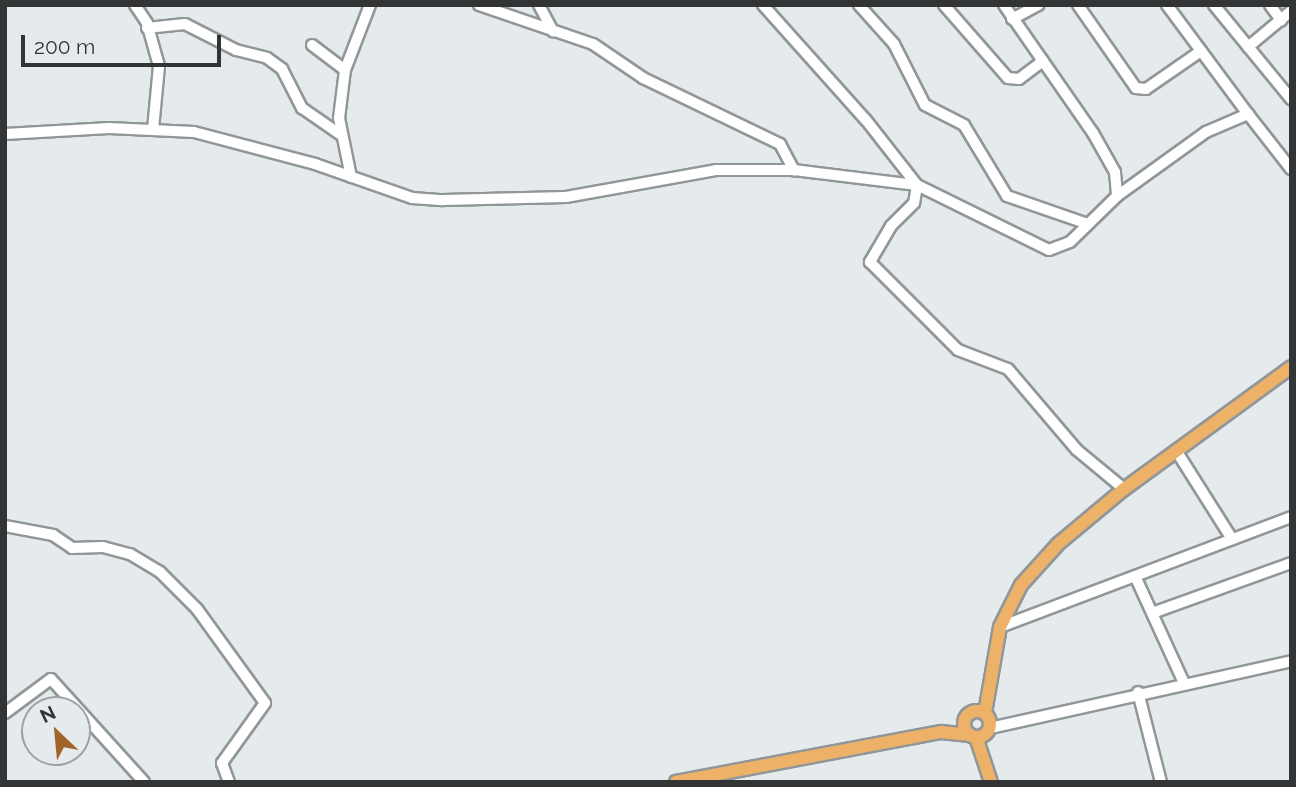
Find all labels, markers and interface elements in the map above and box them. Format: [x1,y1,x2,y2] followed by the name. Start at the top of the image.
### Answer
[24,21,224,65] scale bar
[34,34,95,59] text: 200 m
[21,696,91,766] north arrow
[36,701,59,727] text: N

